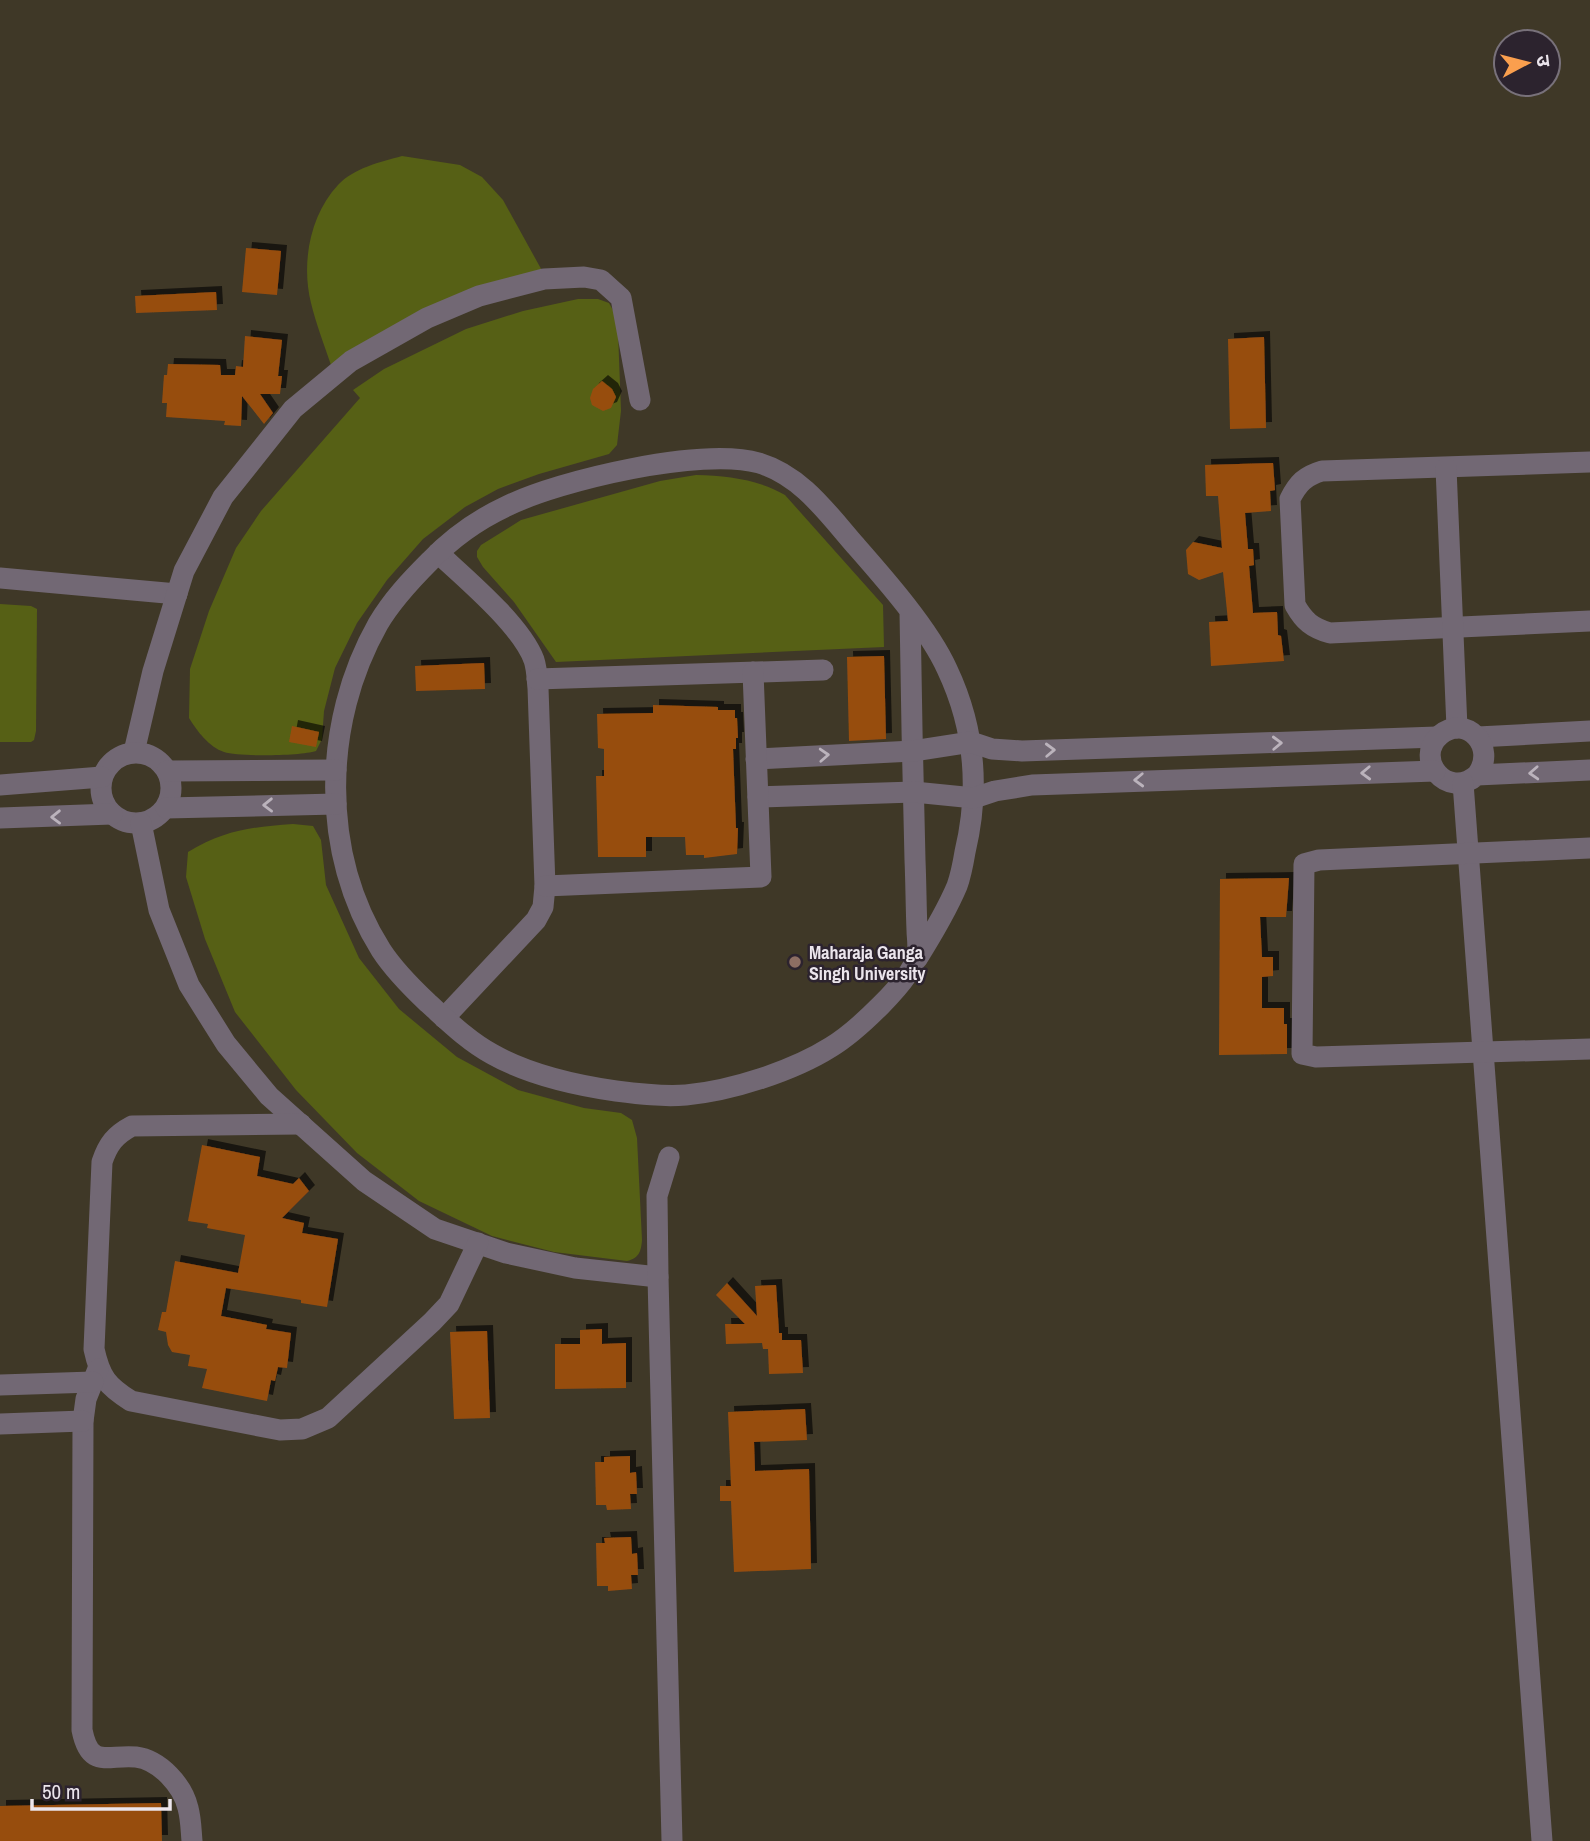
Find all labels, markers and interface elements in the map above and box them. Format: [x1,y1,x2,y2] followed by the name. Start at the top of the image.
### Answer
[1492,28,1562,98] north arrow
[1530,54,1558,69] text: उ
[1272,735,1283,750] one-way arrow
[1045,743,1056,758] one-way arrow
[819,748,830,763] one-way arrow
[1361,765,1371,781] one-way arrow
[1528,765,1539,780] one-way arrow
[1133,773,1144,788] one-way arrow
[262,798,273,813] one-way arrow
[50,809,61,825] one-way arrow
[809,940,926,986] place label: Maharaja Ganga Singh University
[787,954,803,970] marker: Maharaja Ganga Singh University
[32,1768,170,1812] scale bar
[42,1777,80,1806] text: 50 m

